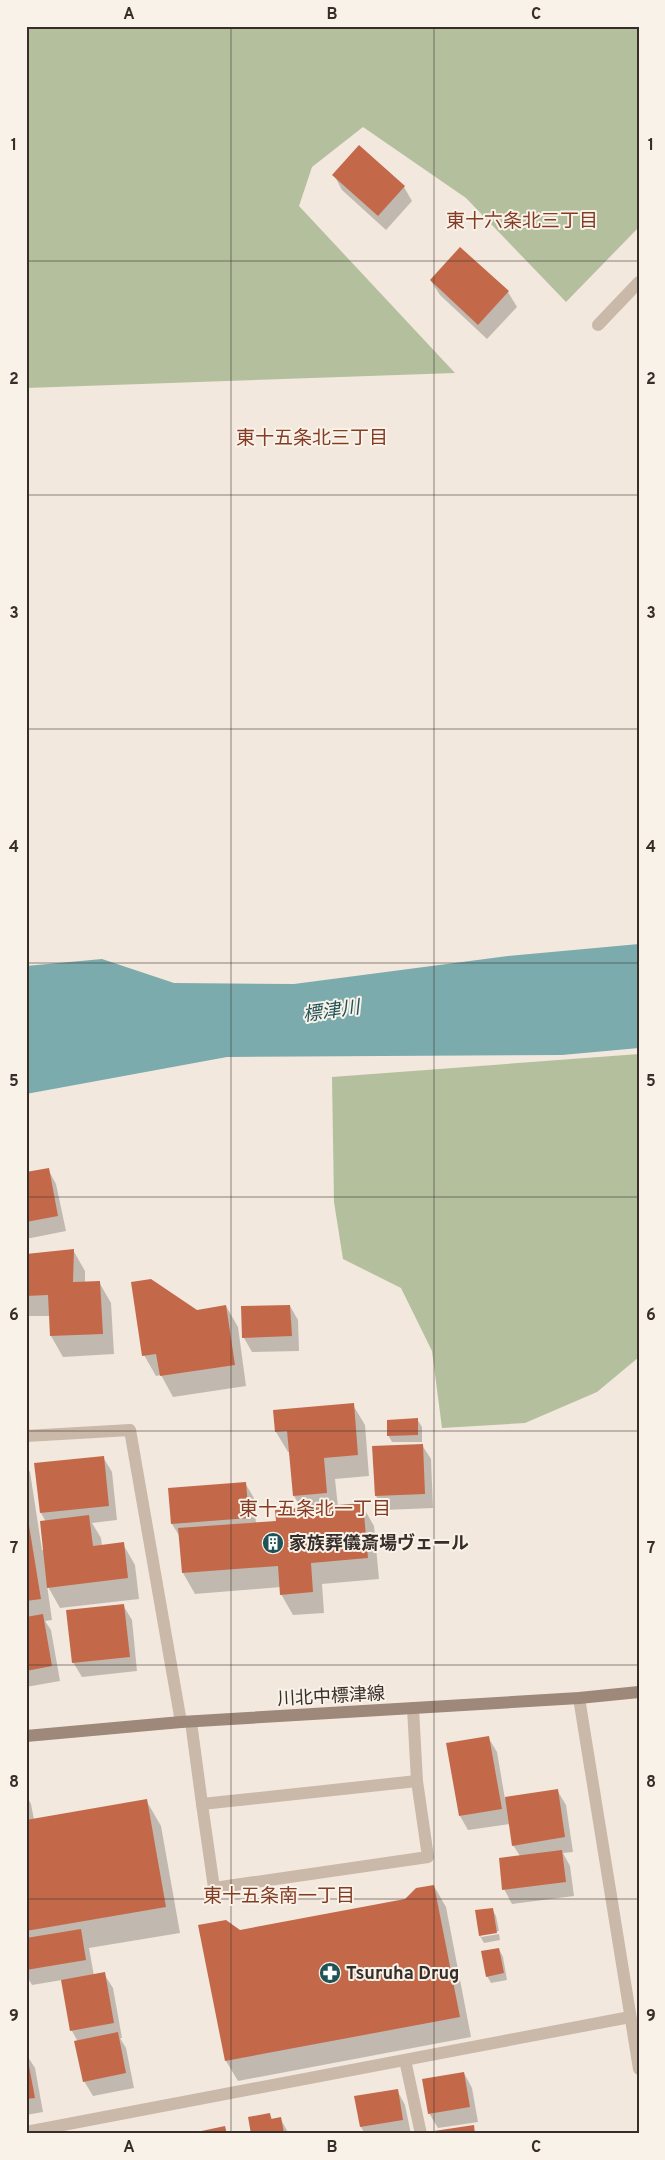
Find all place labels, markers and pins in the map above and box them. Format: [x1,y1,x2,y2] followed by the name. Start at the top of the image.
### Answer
[261,1531,285,1555] building icon: 家族葬儀斎場ヴェール
[289,1532,469,1556] place label: 家族葬儀斎場ヴェール
[318,1961,342,1985] pharmacy icon: Tsuruha Drug
[346,1963,459,1986] place label: Tsuruha Drug

